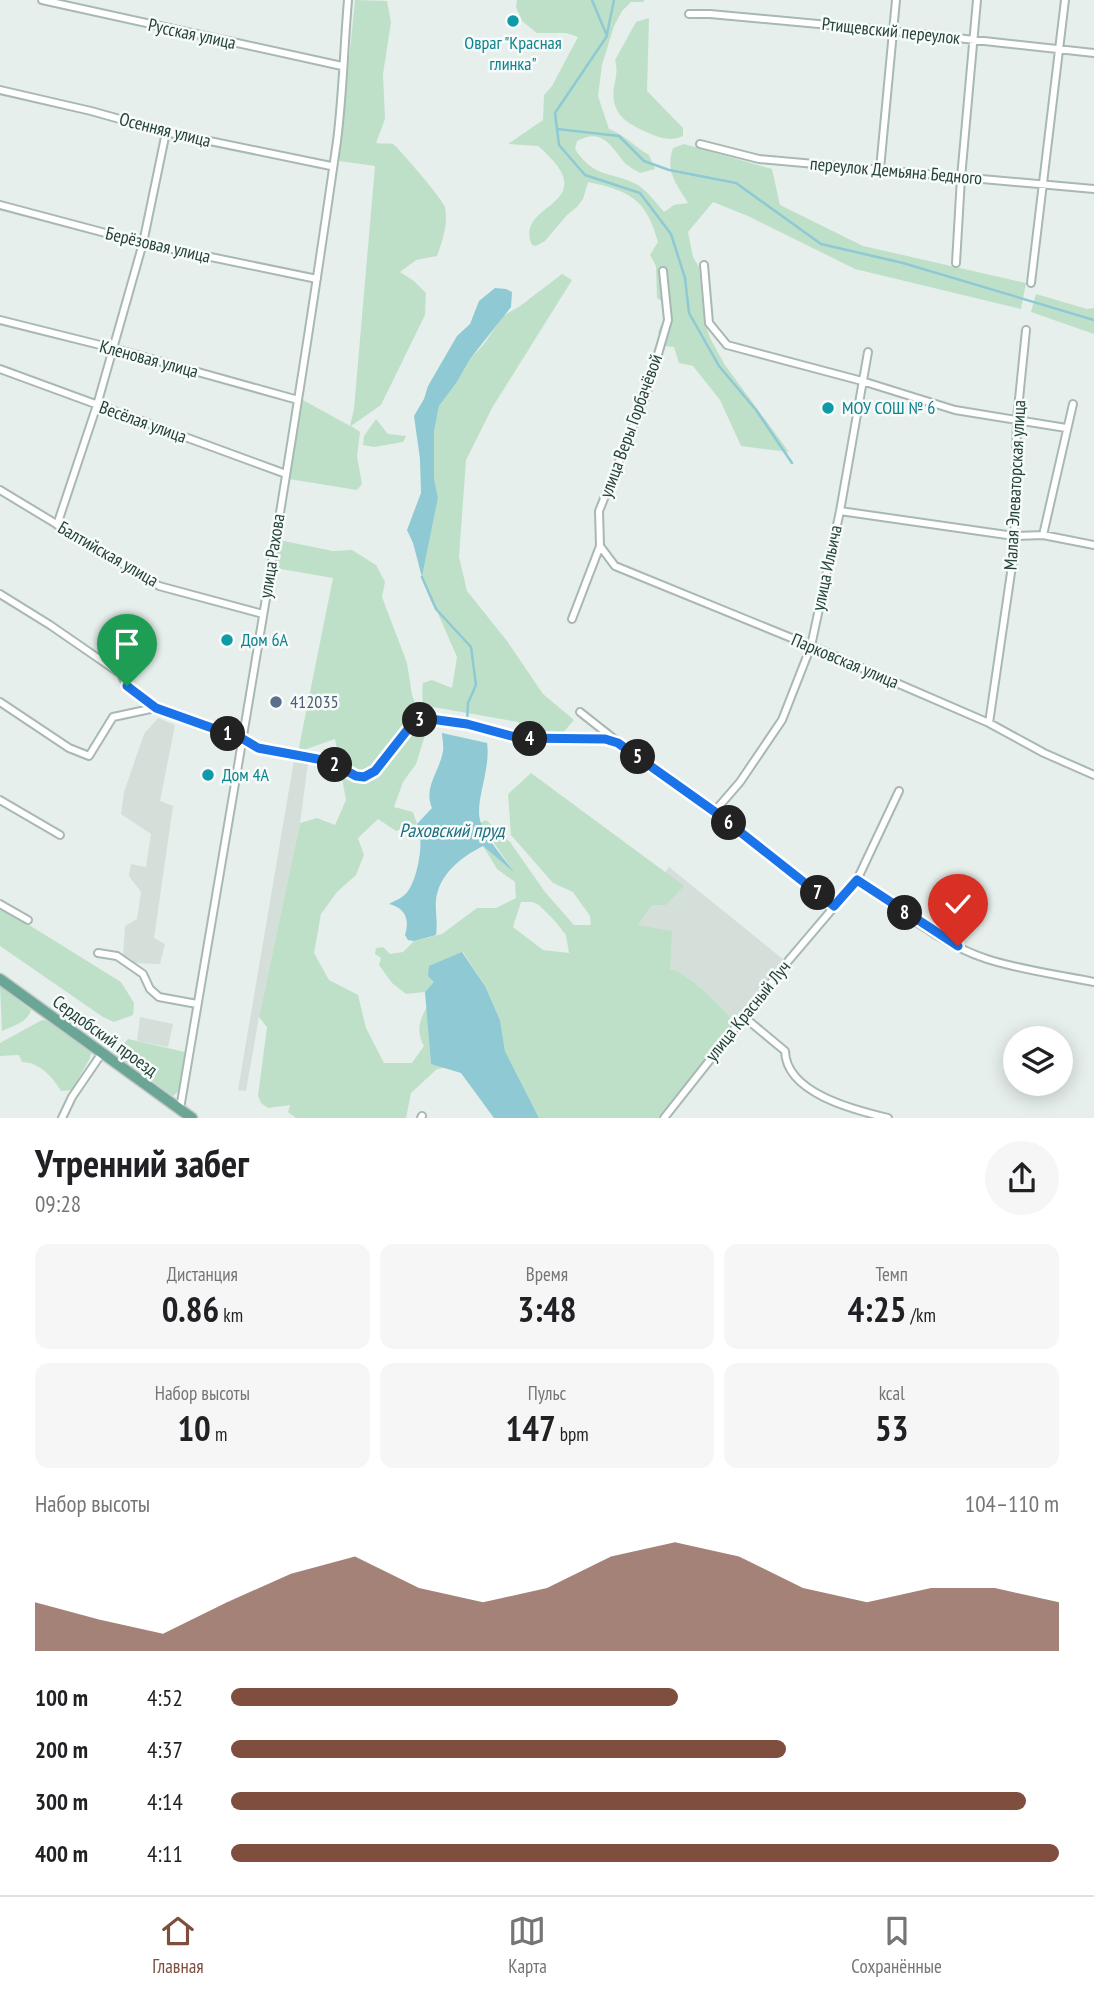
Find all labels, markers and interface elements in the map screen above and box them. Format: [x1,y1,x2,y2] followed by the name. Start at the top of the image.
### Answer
[821,12,961,49] street label: Ртищевский переулок
[146,13,238,54] street label: Русская улица
[505,13,521,29] marker: Овраг "Красная глинка"
[464,31,562,75] place label: Овраг "Красная глинка"
[117,107,213,152] street label: Осенняя улица
[809,152,983,190] street label: переулок Демьяна Бедного
[103,221,213,268] street label: Берёзовая улица
[97,334,201,383] street label: Кленовая улица
[594,351,667,501] street label: улица Веры Горбачёвой
[96,395,190,448] street label: Весёлая улица
[842,396,935,419] place label: МОУ СОШ № 6
[999,399,1030,571] street label: Малая Элеваторская улица
[820,400,836,416] marker: МОУ СОШ № 6
[254,512,290,600] street label: улица Рахова
[54,516,163,592] street label: Балтийская улица
[806,523,847,613] street label: улица Ильича
[97,614,157,686] pin
[108,625,146,663] icon: arrive
[241,628,289,651] place label: Дом 6А
[788,628,902,694] street label: Парковская улица
[219,632,235,648] marker: Дом 6А
[290,690,339,713] place label: 412035
[268,694,284,710] marker: 412035
[402,702,438,738] pin: 3
[415,707,424,731] text: 3
[210,716,246,752] pin: 1
[223,721,232,745] text: 1
[512,722,548,756] pin: 4
[525,726,534,750] text: 4
[620,740,656,774] pin: 5
[633,744,642,768] text: 5
[318,748,352,782] pin: 2
[330,752,339,776] text: 2
[222,763,270,786] place label: Дом 4А
[200,767,216,783] marker: Дом 4А
[712,806,746,840] pin: 6
[724,810,733,834] text: 6
[399,818,506,842] water label: Раховский пруд
[928,874,988,946] pin
[800,876,836,910] pin: 7
[813,880,822,904] text: 7
[939,885,977,923] icon: check
[888,895,922,930] pin: 8
[900,900,909,924] text: 8
[700,956,795,1066] street label: улица Красный Луч
[48,990,162,1082] street label: Сердобский проезд
[1003,1026,1073,1096] map controls
[1003,1026,1073,1096] button: layers
[35,1138,249,1187] text: Утренний забег
[985,1141,1059,1215] button: share
[35,1189,81,1218] text: 09:28
[167,1262,238,1286] text: Дистанция
[526,1262,568,1286] text: Время
[875,1262,908,1286] text: Темп
[162,1286,219,1332] text: 0.86
[518,1286,576,1332] text: 3:48
[847,1286,906,1332] text: 4:25
[219,1303,243,1327] text: km
[906,1303,936,1327] text: /km
[155,1381,250,1405] text: Набор высоты
[528,1381,566,1405] text: Пульс
[879,1381,905,1405] text: kcal
[177,1405,211,1451] text: 10
[505,1405,556,1451] text: 147
[875,1405,908,1451] text: 53
[211,1422,227,1446] text: m
[556,1422,589,1446] text: bpm
[35,1489,150,1518] text: Набор высоты
[965,1489,1059,1518] text: 104–110 m
[35,1683,88,1712] text: 100 m
[147,1683,183,1712] text: 4:52
[35,1735,88,1764] text: 200 m
[147,1735,183,1764] text: 4:37
[35,1787,88,1816] text: 300 m
[147,1787,183,1816] text: 4:14
[35,1839,88,1868] text: 400 m
[147,1839,183,1868] text: 4:11
[152,1912,204,1978] tab: Главная
[508,1912,547,1978] tab: Карта
[851,1912,942,1978] tab: Сохранённые

